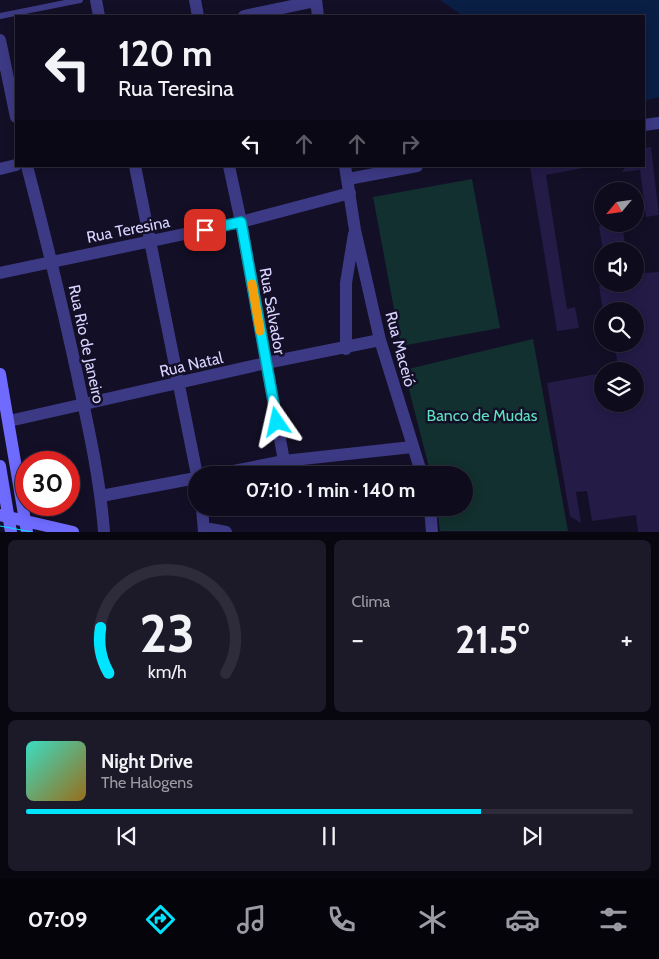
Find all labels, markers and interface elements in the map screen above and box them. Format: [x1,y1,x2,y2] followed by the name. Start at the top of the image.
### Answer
[118,32,212,75] text: 120 m
[35,35,100,100] icon: left
[118,75,234,102] text: Rua Teresina
[237,130,265,158] icon: left
[290,130,318,158] icon: ahead
[343,130,371,158] icon: ahead
[396,130,424,158] icon: right
[594,182,644,232] north arrow
[594,182,644,412] map controls
[184,209,226,251] pin
[85,212,172,247] street label: Rua Teresina
[191,216,219,244] icon: arrive
[594,242,644,292] button: sound
[256,266,290,357] street label: Rua Salvador
[65,283,108,405] street label: Rua Rio de Janeiro
[594,302,644,352] button: search
[381,309,420,389] street label: Rua Maceió
[158,348,225,381] street label: Rua Natal
[594,362,644,412] button: layers
[250,395,302,447] position arrow
[427,406,538,425] park label: Banco de Mudas
[15,451,80,516] speed limit sign: 30
[246,479,415,502] text: 07:10 · 1 min · 140 m
[352,592,390,611] text: Clima
[139,602,195,665] text: 23
[455,616,529,663] text: 21.5°
[352,622,364,656] text: −
[621,622,633,656] text: +
[147,661,186,682] text: km/h
[101,750,193,773] text: Night Drive
[101,773,193,792] text: The Halogens
[113,822,141,850] icon: previous
[315,822,343,850] icon: pause
[518,822,546,850] icon: next
[143,902,178,937] icon: directions
[234,902,269,937] icon: music
[324,902,359,937] icon: phone
[415,902,450,937] icon: climate
[505,902,540,937] icon: car
[596,902,631,937] icon: filters
[28,906,87,933] text: 07:09

